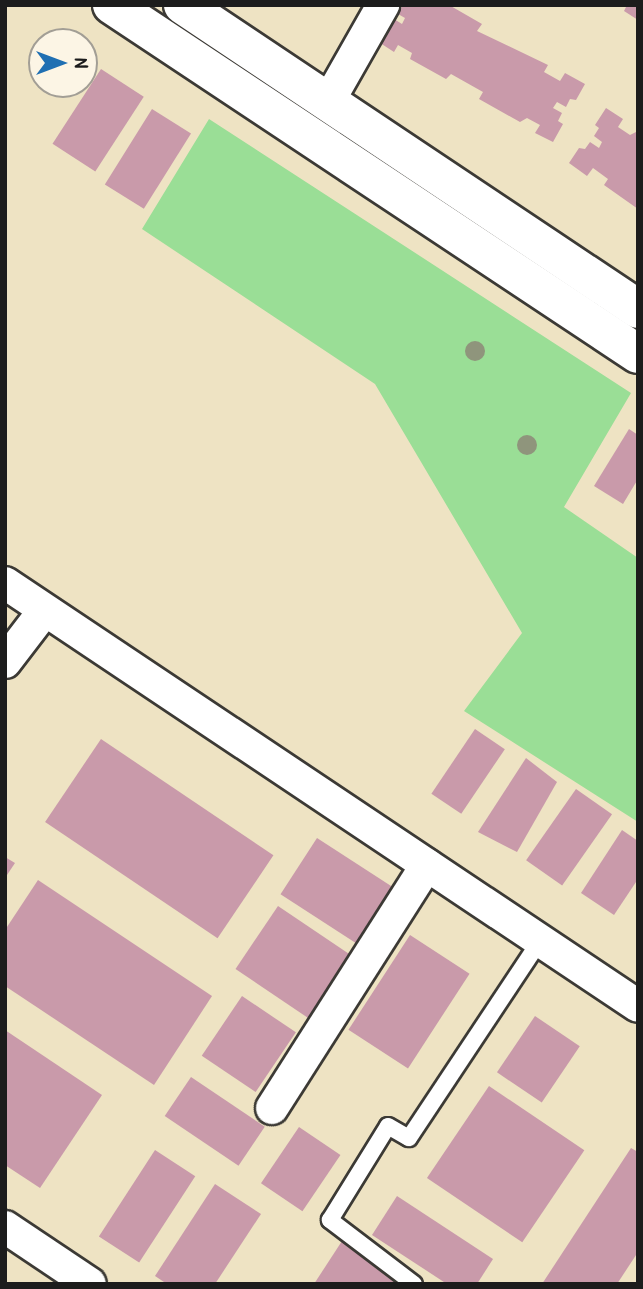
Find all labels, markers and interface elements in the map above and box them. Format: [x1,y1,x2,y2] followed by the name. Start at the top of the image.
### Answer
[28,28,98,98] north arrow
[69,58,95,68] text: N

